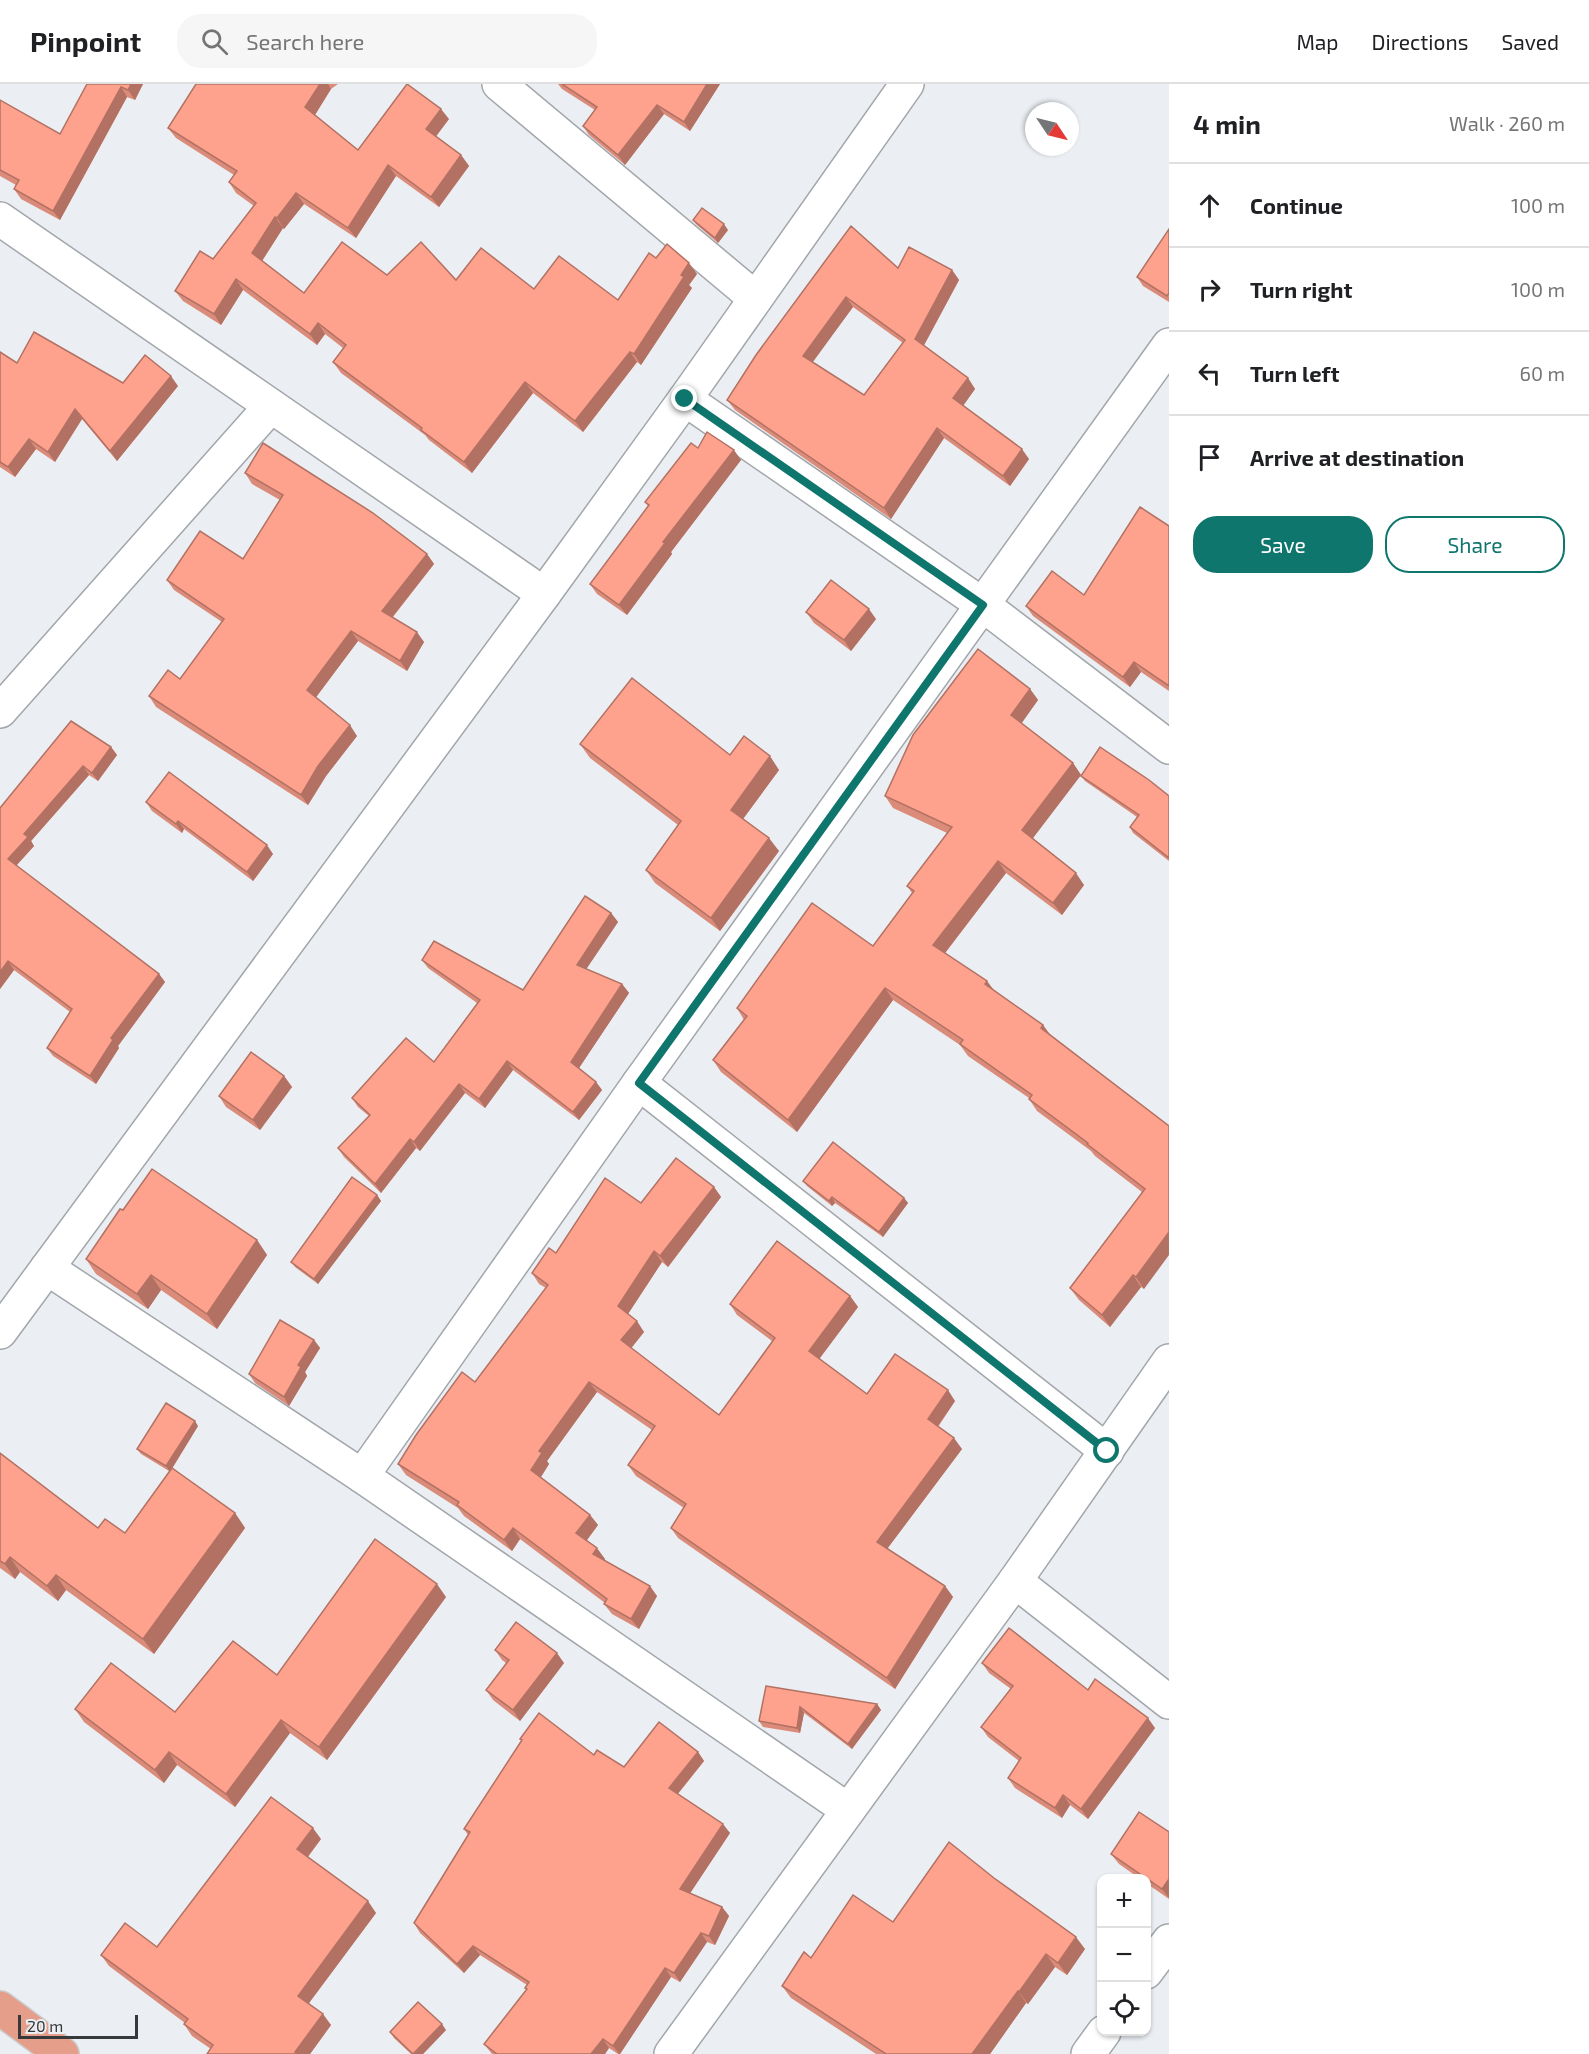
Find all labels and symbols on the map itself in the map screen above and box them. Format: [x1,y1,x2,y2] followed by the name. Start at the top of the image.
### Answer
[1025,102,1079,156] north arrow
[671,385,697,411] route end
[1093,1437,1119,1463] route start
[18,2012,138,2040] scale bar

